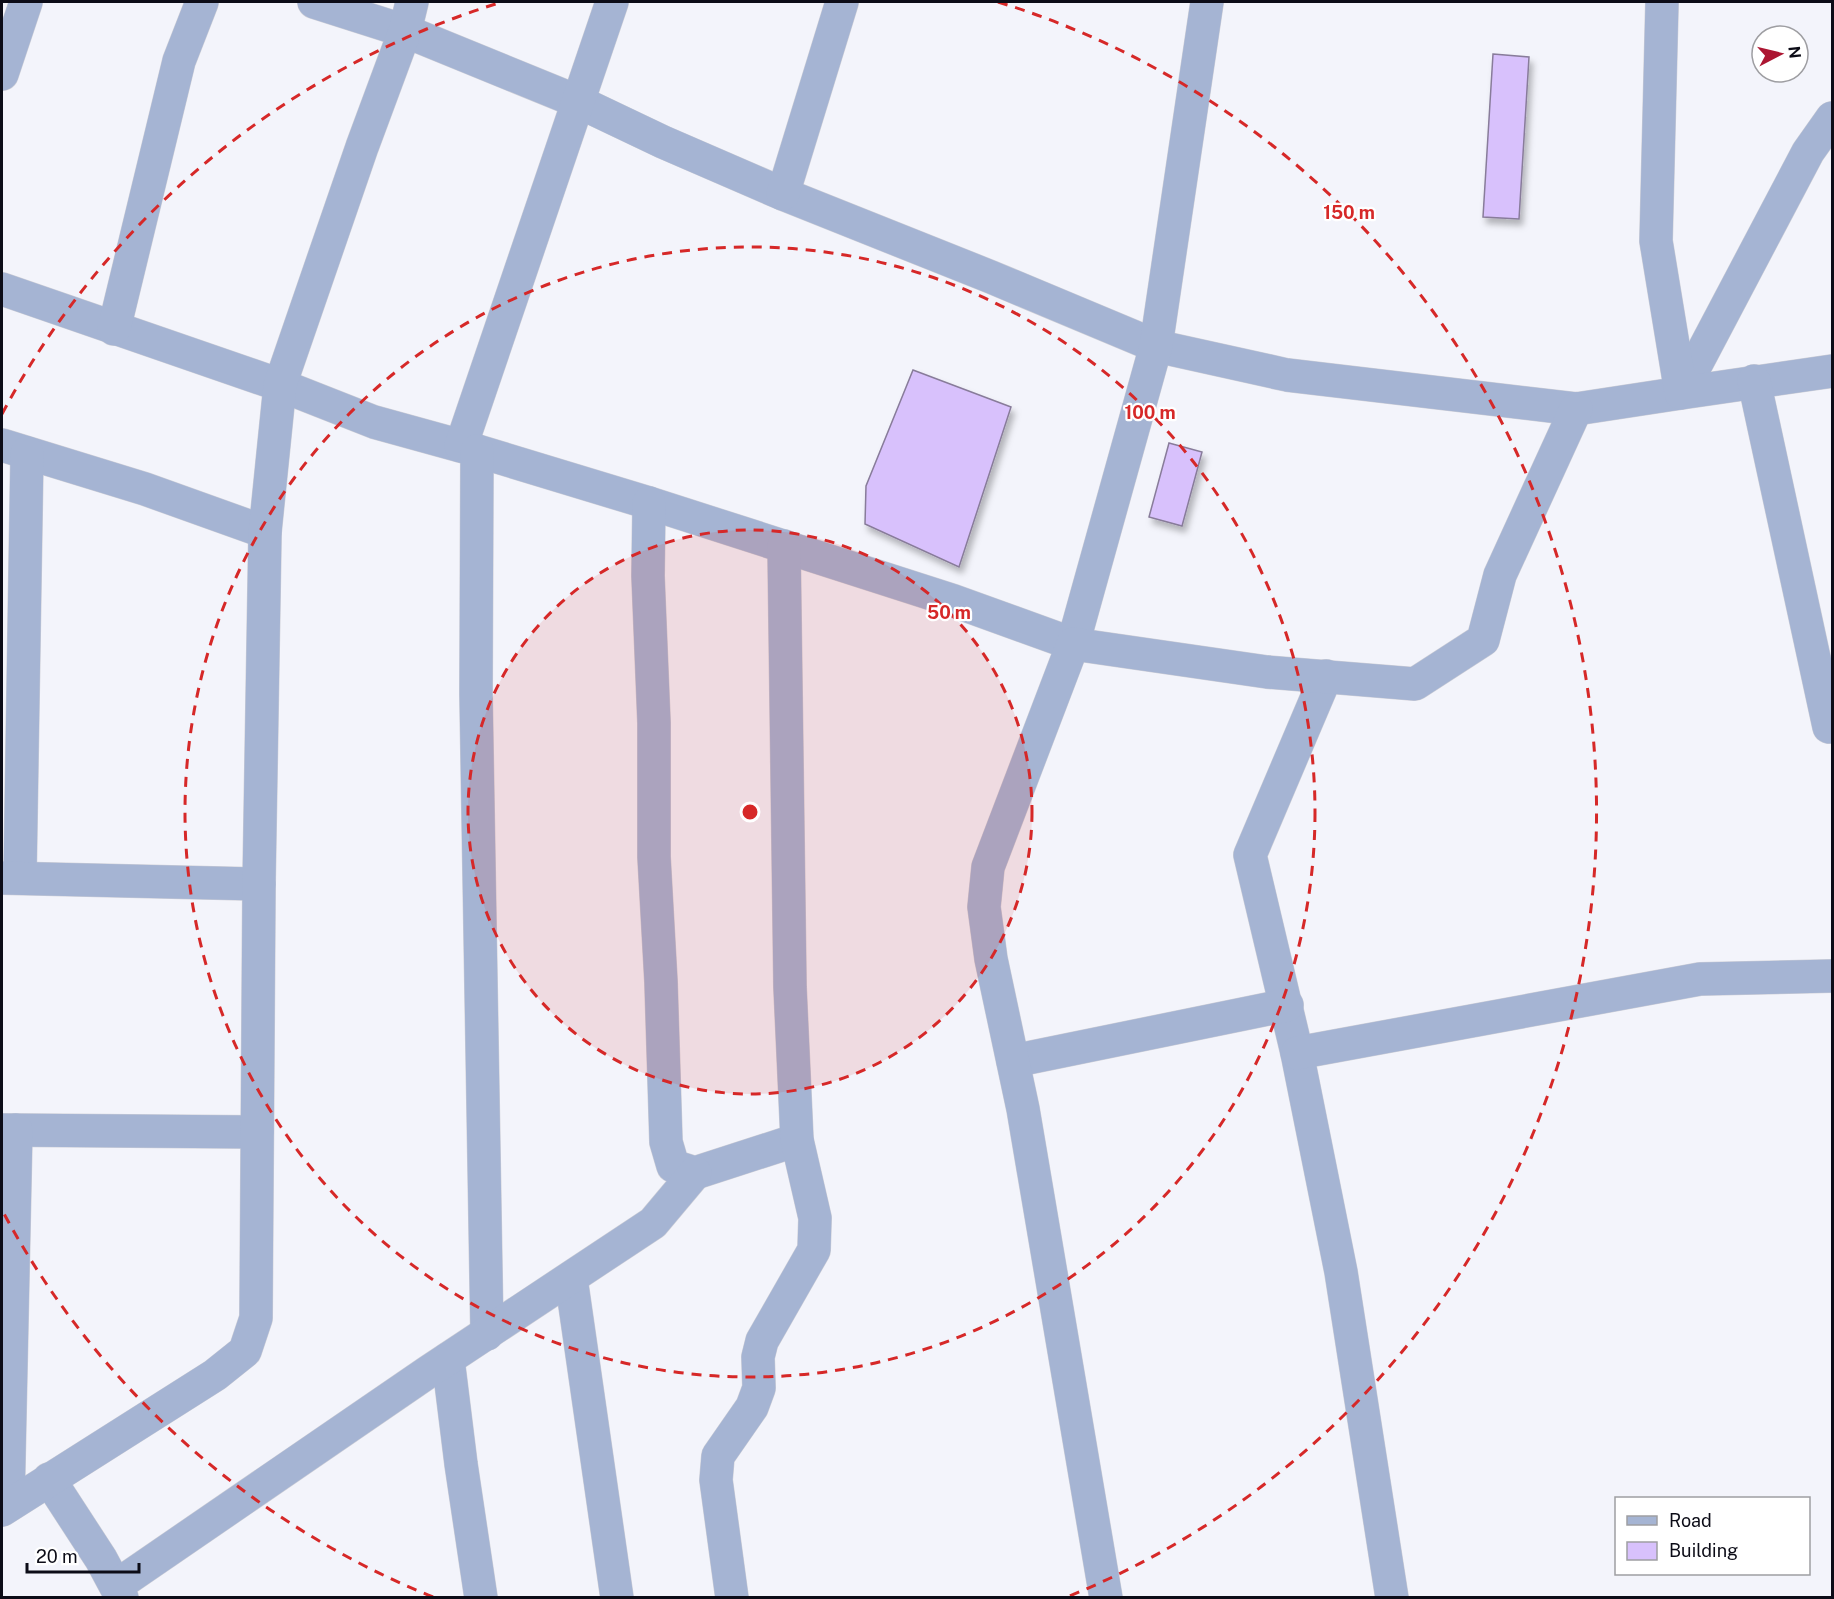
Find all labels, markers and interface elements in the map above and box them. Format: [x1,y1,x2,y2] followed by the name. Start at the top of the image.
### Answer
[1750,24,1810,84] north arrow
[1784,45,1805,60] text: N
[1323,202,1375,223] text: 150 m
[1124,402,1176,423] text: 100 m
[927,602,971,623] text: 50 m
[740,802,760,822] centre of rings
[1615,1497,1810,1575] legend
[1669,1510,1712,1531] text: Road
[27,1536,140,1574] scale bar
[1669,1540,1738,1561] text: Building
[36,1546,78,1567] text: 20 m

